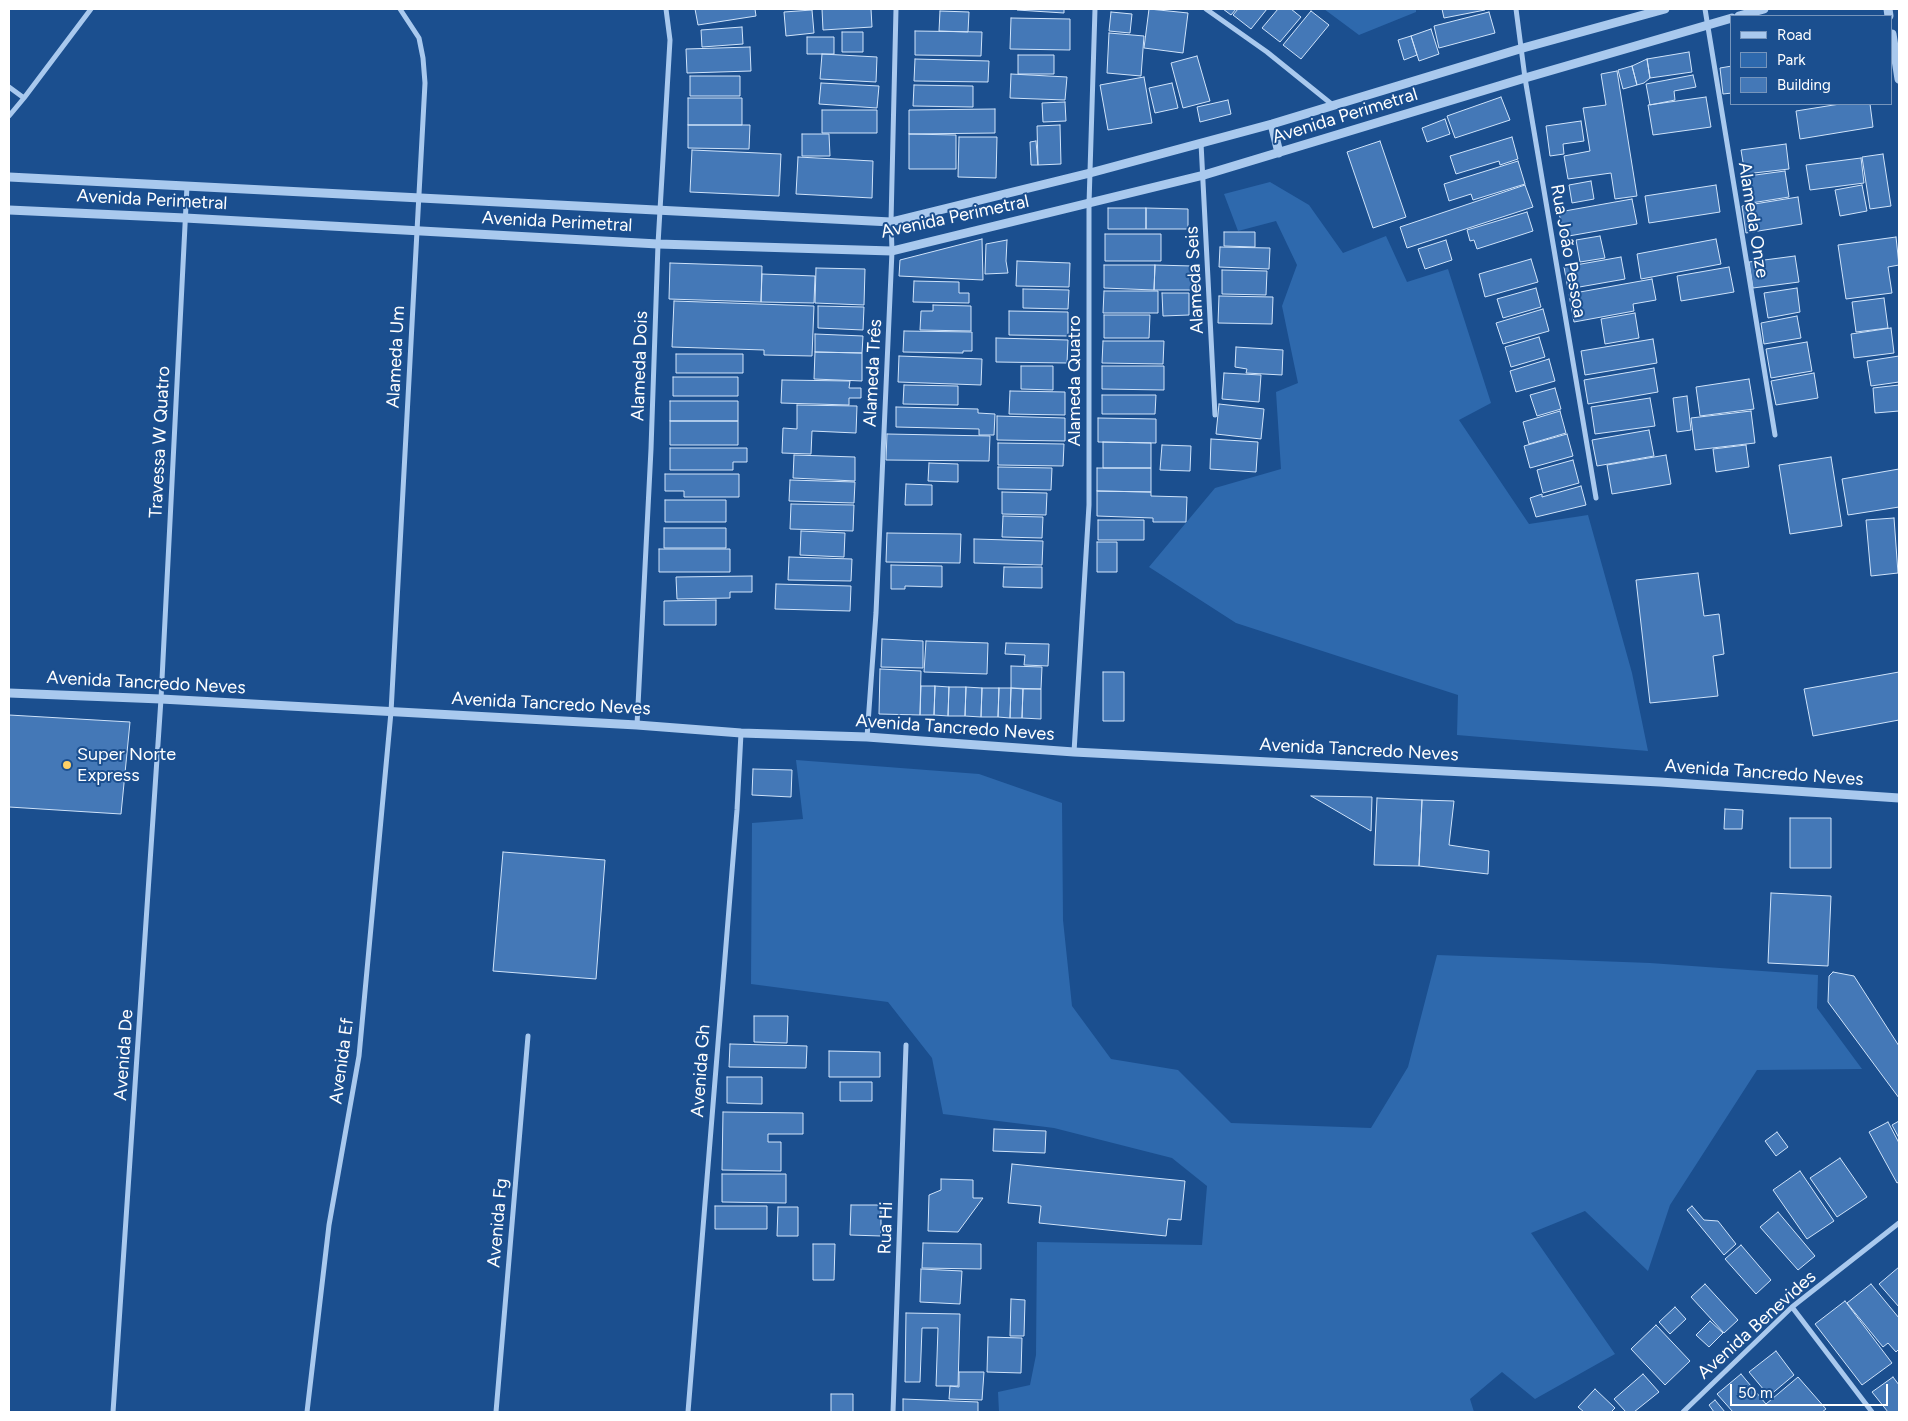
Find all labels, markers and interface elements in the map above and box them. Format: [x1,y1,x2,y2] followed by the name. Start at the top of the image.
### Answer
[1730,15,1893,105] legend
[1777,26,1812,44] text: Road
[1777,51,1806,69] text: Park
[1777,76,1831,94] text: Building
[1270,84,1420,148] street label: Avenida Perimetral
[1733,160,1773,280] street label: Alameda Onze
[1546,183,1590,319] street label: Rua João Pessoa
[76,185,228,215] street label: Avenida Perimetral
[879,191,1031,243] street label: Avenida Perimetral
[481,207,633,237] street label: Avenida Perimetral
[1181,225,1209,335] street label: Alameda Seis
[383,305,409,409] street label: Alameda Um
[627,311,653,421] street label: Alameda Dois
[1064,315,1086,447] street label: Alameda Quatro
[859,318,887,428] street label: Alameda Três
[145,366,175,518] street label: Travessa W Quatro
[46,667,246,699] street label: Avenida Tancredo Neves
[451,688,651,720] street label: Avenida Tancredo Neves
[855,710,1055,746] street label: Avenida Tancredo Neves
[1259,734,1459,766] street label: Avenida Tancredo Neves
[77,744,176,786] place label: Super Norte Express
[1664,755,1864,791] street label: Avenida Tancredo Neves
[61,759,73,771] marker: Super Norte Express
[110,1009,138,1101] street label: Avenida De
[325,1017,359,1105] street label: Avenida Ef
[687,1024,715,1118] street label: Avenida Gh
[483,1177,513,1269] street label: Avenida Fg
[874,1201,898,1255] street label: Rua Hi
[1693,1266,1821,1384] street label: Avenida Benevides
[1733,1374,1890,1406] scale bar
[1738,1384,1773,1402] text: 50 m

